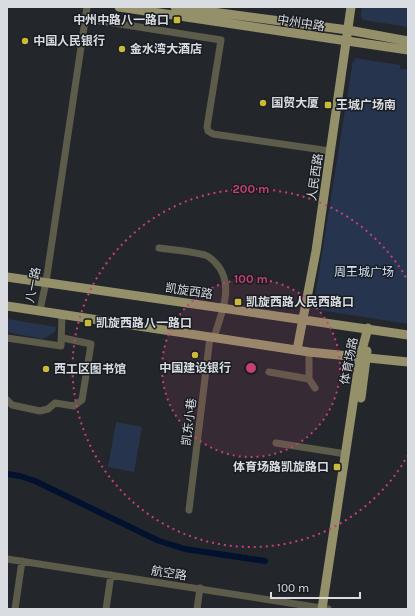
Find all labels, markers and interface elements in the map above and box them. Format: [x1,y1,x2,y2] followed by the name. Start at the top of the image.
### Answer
[276,12,326,34] street label: 中州中路
[73,13,169,27] place label: 中州中路八一路口
[172,15,182,25] marker: 中州中路八一路口
[33,34,105,48] place label: 中国人民银行
[20,36,30,46] marker: 中国人民银行
[130,42,202,56] place label: 金水湾大酒店
[117,44,127,54] marker: 金水湾大酒店
[271,96,319,110] place label: 国贸大厦
[258,98,268,108] marker: 国贸大厦
[336,98,396,112] place label: 王城广场南
[323,100,333,110] marker: 王城广场南
[305,152,325,202] street label: 人民西路
[233,182,269,196] text: 200 m
[334,265,394,279] park label: 周王城广场
[23,266,43,304] street label: 八一路
[234,272,268,286] text: 100 m
[164,281,214,301] street label: 凯旋西路
[246,295,354,309] place label: 凯旋西路人民西路口
[233,297,243,307] marker: 凯旋西路人民西路口
[96,316,192,330] place label: 凯旋西路八一路口
[83,318,93,328] marker: 凯旋西路八一路口
[338,336,360,386] street label: 体育场路
[190,350,200,360] marker: 中国建设银行
[159,361,231,375] place label: 中国建设银行
[244,361,258,375] centre of rings
[54,362,126,376] place label: 西工区图书馆
[41,364,51,374] marker: 西工区图书馆
[179,397,199,447] street label: 凯东小巷
[233,460,329,474] place label: 体育场路凯旋路口
[332,462,342,472] marker: 体育场路凯旋路口
[150,563,188,583] street label: 航空路
[271,574,360,600] scale bar
[277,581,309,595] text: 100 m

